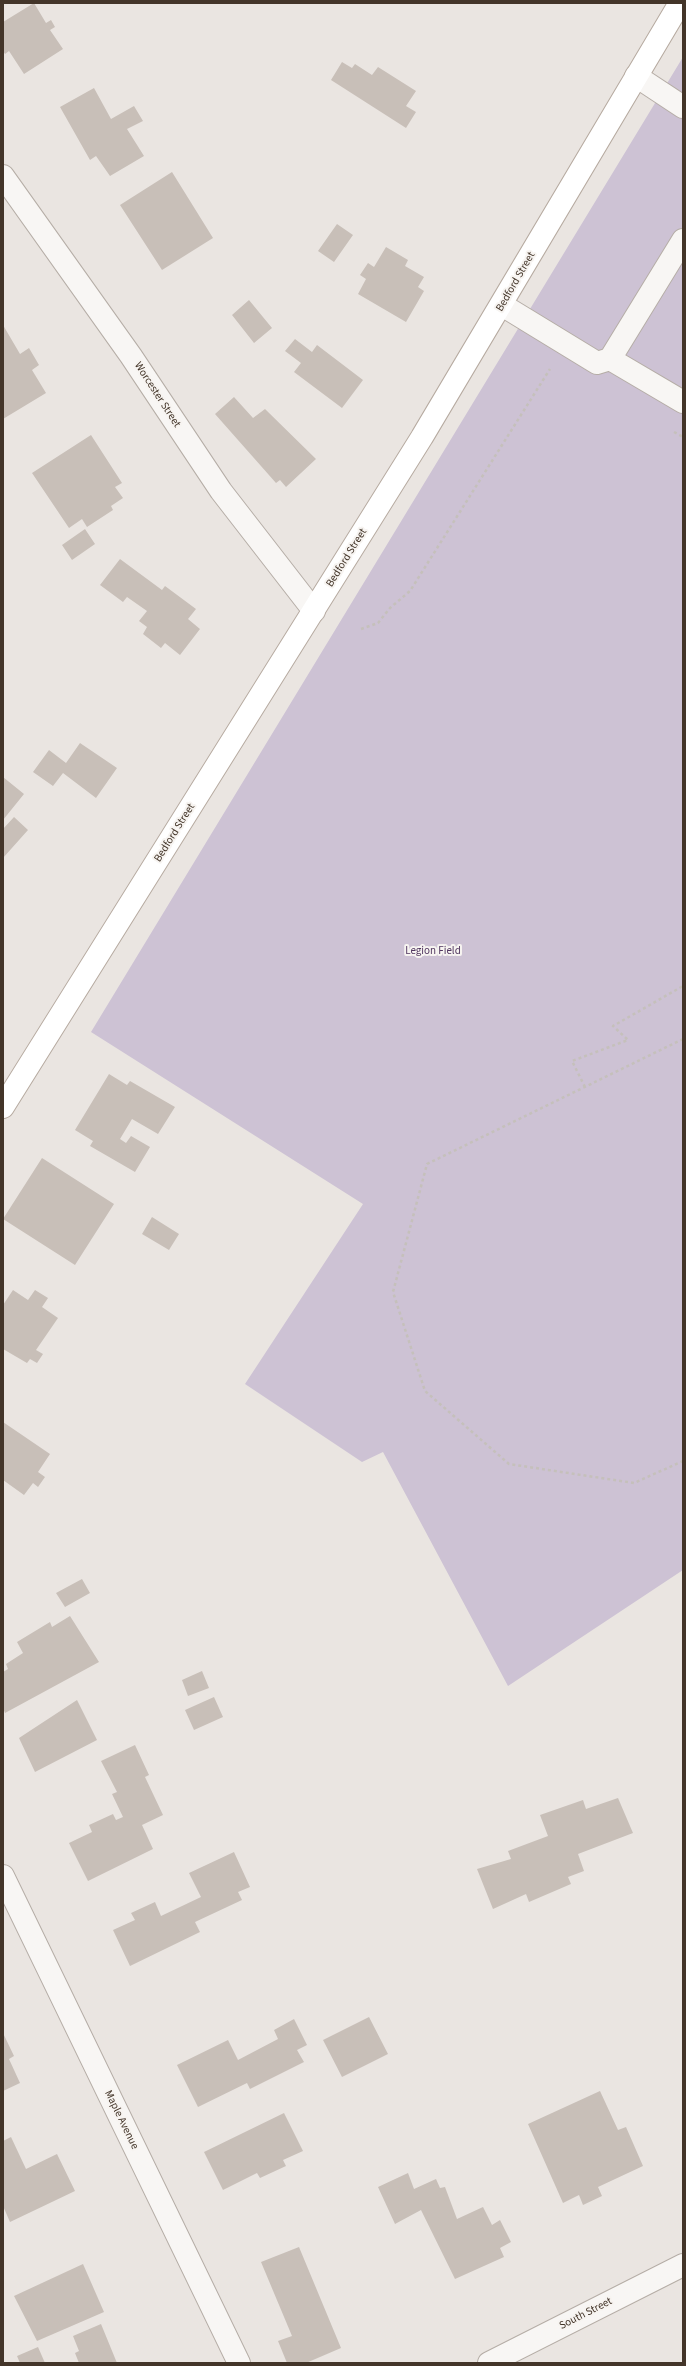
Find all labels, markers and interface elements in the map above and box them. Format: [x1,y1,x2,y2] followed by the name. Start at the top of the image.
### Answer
[494,250,538,314] street label: Bedford Street
[131,360,183,430] street label: Worcester Street
[324,526,370,590] street label: Bedford Street
[152,801,198,865] street label: Bedford Street
[405,945,461,959] park label: Legion Field
[101,2088,141,2152] street label: Maple Avenue
[557,2295,615,2333] street label: South Street

